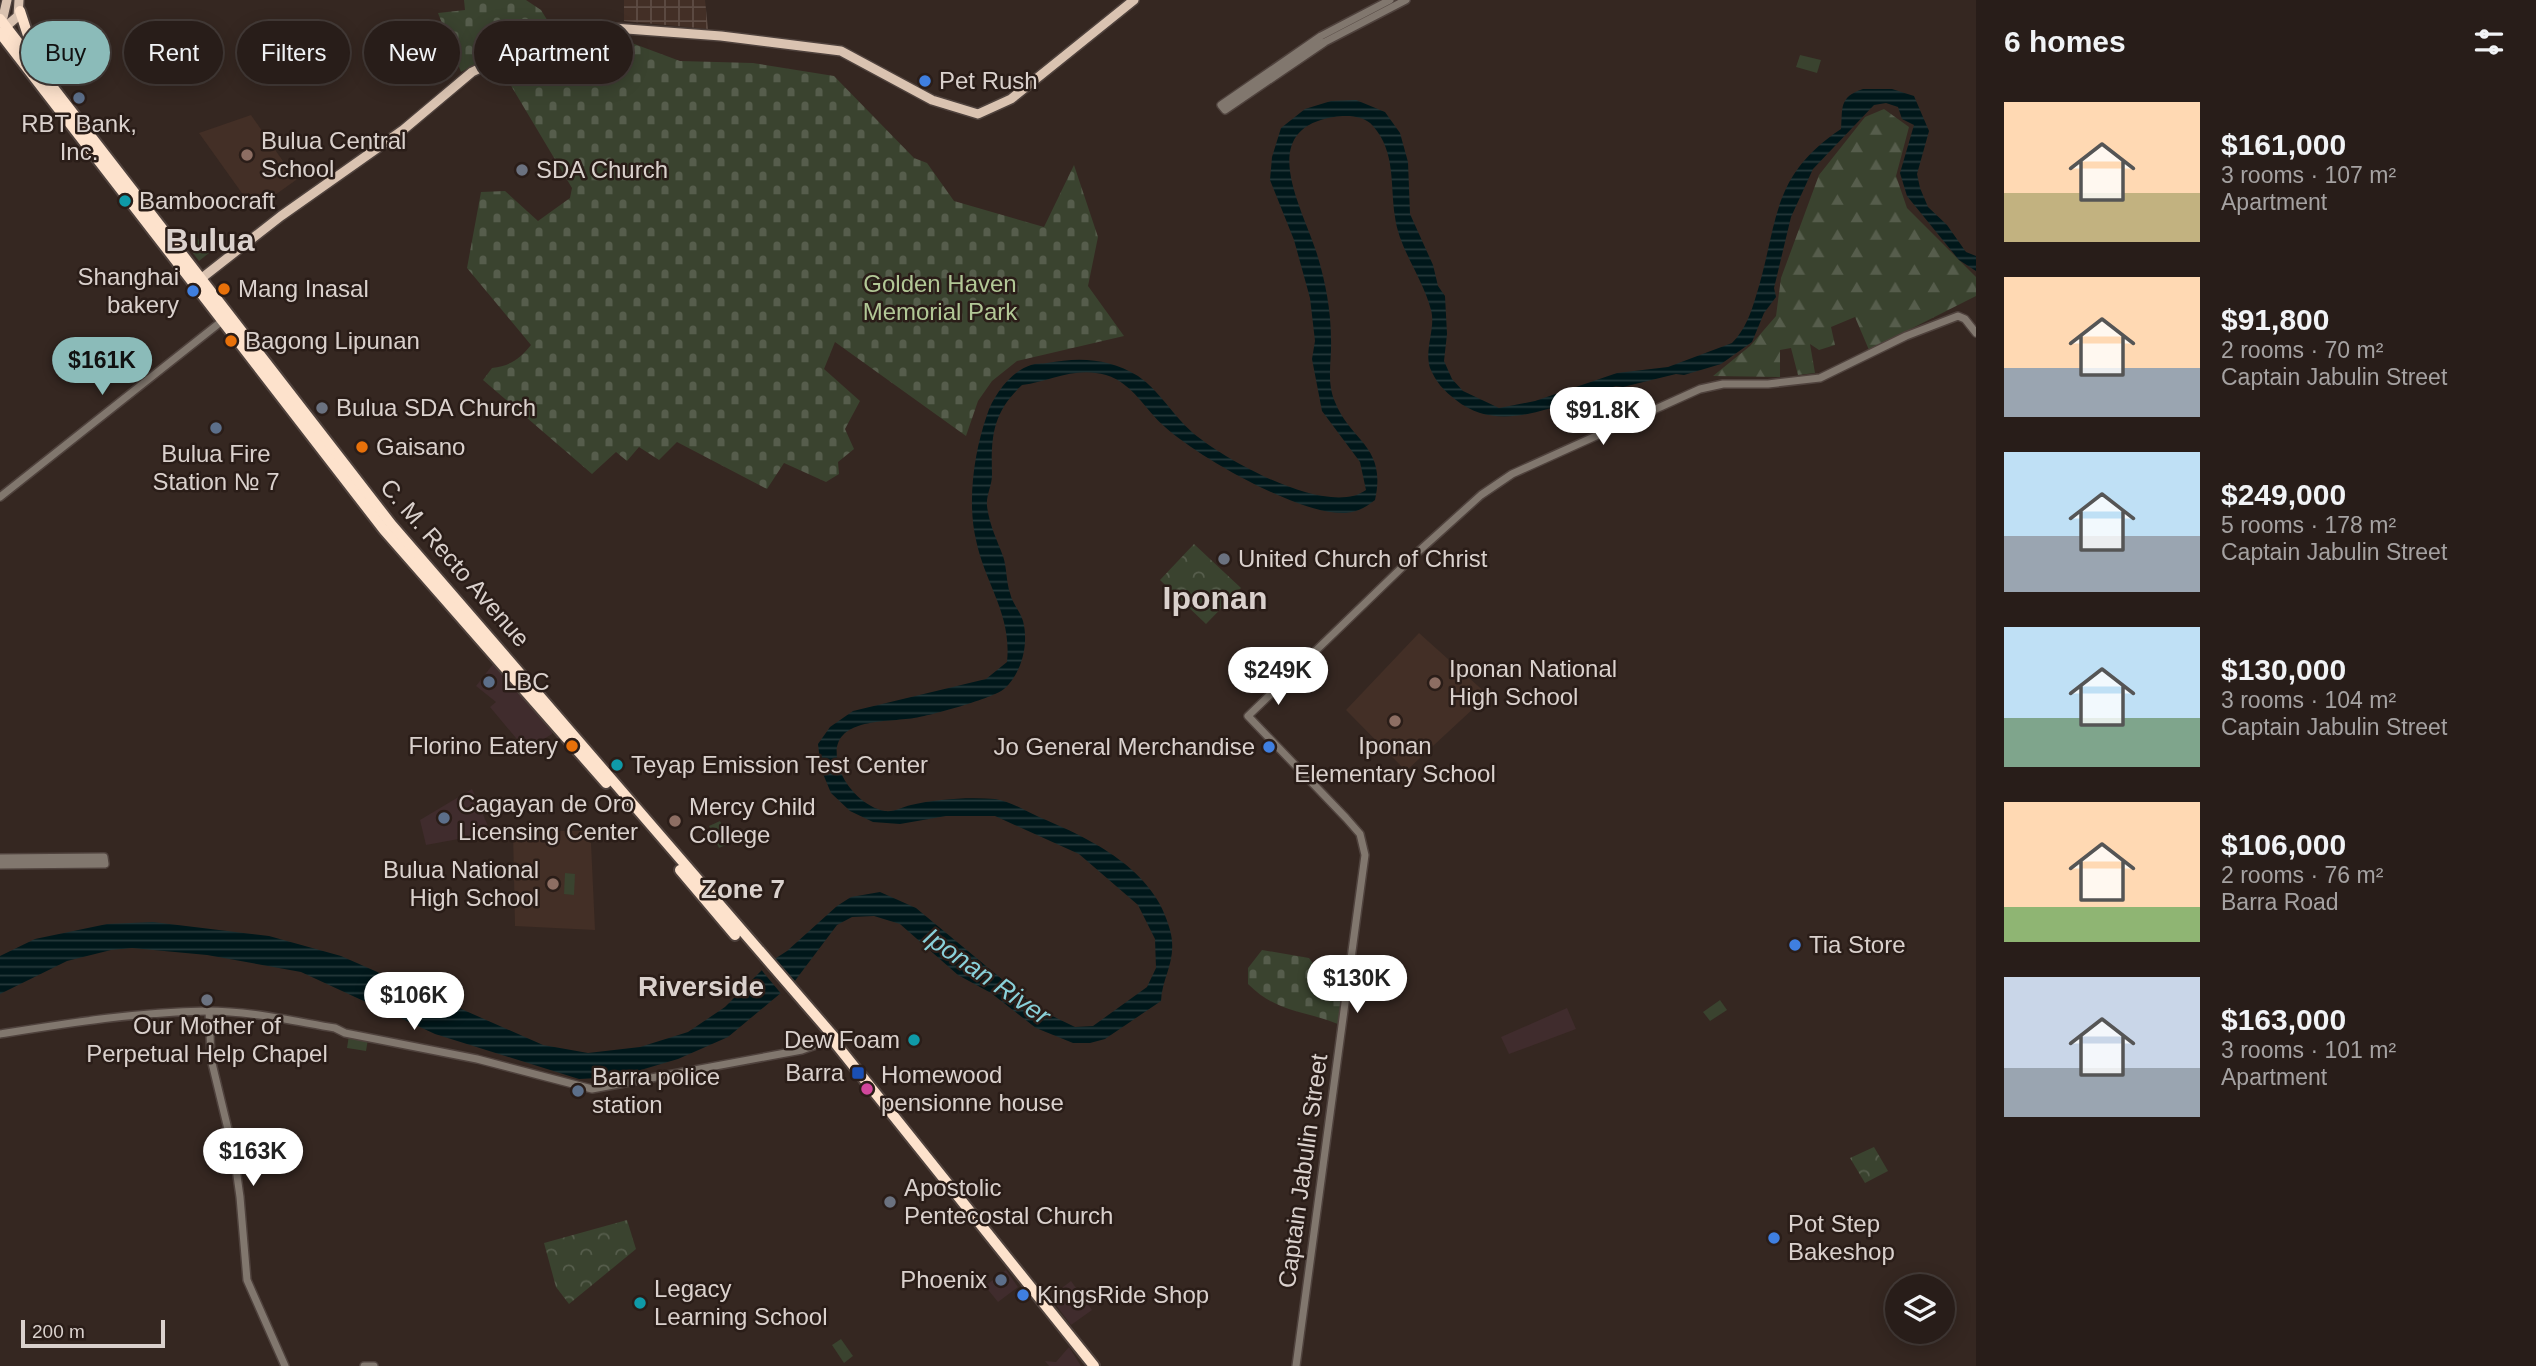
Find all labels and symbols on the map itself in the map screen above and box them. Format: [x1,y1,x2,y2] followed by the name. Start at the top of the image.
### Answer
[939,67,1038,94] place label: Pet Rush
[917,73,933,89] marker: Pet Rush
[71,90,87,106] marker: RBT Bank, Inc.
[21,110,137,165] place label: RBT Bank, Inc.
[261,127,406,182] place label: Bulua Central School
[239,147,255,163] marker: Bulua Central School
[536,156,668,183] place label: SDA Church
[514,162,530,178] marker: SDA Church
[139,187,275,214] place label: Bamboocraft
[117,193,133,209] marker: Bamboocraft
[166,222,255,258] district label: Bulua
[78,263,179,318] place label: Shanghai bakery
[863,270,1018,325] park label: Golden Haven Memorial Park
[238,275,369,302] place label: Mang Inasal
[216,281,232,297] marker: Mang Inasal
[185,283,201,299] marker: Shanghai bakery
[245,327,420,354] place label: Bagong Lipunan
[223,333,239,349] marker: Bagong Lipunan
[53,338,151,397] pin: $161K
[1546,388,1660,447] pin: $91.8K
[336,394,536,421] place label: Bulua SDA Church
[314,400,330,416] marker: Bulua SDA Church
[208,420,224,436] marker: Bulua Fire Station № 7
[376,433,465,460] place label: Gaisano
[354,439,370,455] marker: Gaisano
[152,440,280,495] place label: Bulua Fire Station № 7
[375,473,535,652] street label: C. M. Recto Avenue
[1238,545,1488,572] place label: United Church of Christ
[1216,551,1232,567] marker: United Church of Christ
[1163,580,1267,616] district label: Iponan
[1229,648,1327,707] pin: $249K
[1449,655,1617,710] place label: Iponan National High School
[503,668,550,695] place label: LBC
[481,674,497,690] marker: LBC
[1427,675,1443,691] marker: Iponan National High School
[1387,713,1403,729] marker: Iponan Elementary School
[409,732,558,759] place label: Florino Eatery
[1294,732,1496,787] place label: Iponan Elementary School
[994,733,1255,760] place label: Jo General Merchandise
[564,738,580,754] marker: Florino Eatery
[1261,739,1277,755] marker: Jo General Merchandise
[631,751,928,778] place label: Teyap Emission Test Center
[609,757,625,773] marker: Teyap Emission Test Center
[458,790,638,845] place label: Cagayan de Oro Licensing Center
[689,793,816,848] place label: Mercy Child College
[436,810,452,826] marker: Cagayan de Oro Licensing Center
[667,813,683,829] marker: Mercy Child College
[383,856,539,911] place label: Bulua National High School
[701,874,785,904] district label: Zone 7
[545,876,561,892] marker: Bulua National High School
[918,921,1057,1031] water label: Iponan River
[1809,931,1905,958] place label: Tia Store
[1787,937,1803,953] marker: Tia Store
[1308,956,1406,1015] pin: $130K
[638,971,764,1002] district label: Riverside
[365,972,463,1032] pin: $106K
[199,992,215,1008] marker: Our Mother of Perpetual Help Chapel
[86,1012,328,1067] place label: Our Mother of Perpetual Help Chapel
[784,1026,900,1053] place label: Dew Foam
[906,1032,922,1048] marker: Dew Foam
[1273,1052,1332,1290] street label: Captain Jabulin Street
[785,1059,845,1086] place label: Barra
[881,1061,1064,1116] place label: Homewood pensionne house
[592,1063,720,1118] place label: Barra police station
[850,1065,866,1081] marker: Barra
[859,1081,875,1097] marker: Homewood pensionne house
[570,1083,586,1099] marker: Barra police station
[204,1128,302,1188] pin: $163K
[904,1174,1113,1229] place label: Apostolic Pentecostal Church
[882,1194,898,1210] marker: Apostolic Pentecostal Church
[1788,1210,1895,1265] place label: Pot Step Bakeshop
[1766,1230,1782,1246] marker: Pot Step Bakeshop
[900,1266,987,1293] place label: Phoenix
[993,1272,1009,1288] marker: Phoenix
[654,1275,827,1330] place label: Legacy Learning School
[1037,1281,1209,1308] place label: KingsRide Shop
[1015,1287,1031,1303] marker: KingsRide Shop
[632,1295,648,1311] marker: Legacy Learning School
[21,1317,164,1349] scale bar

